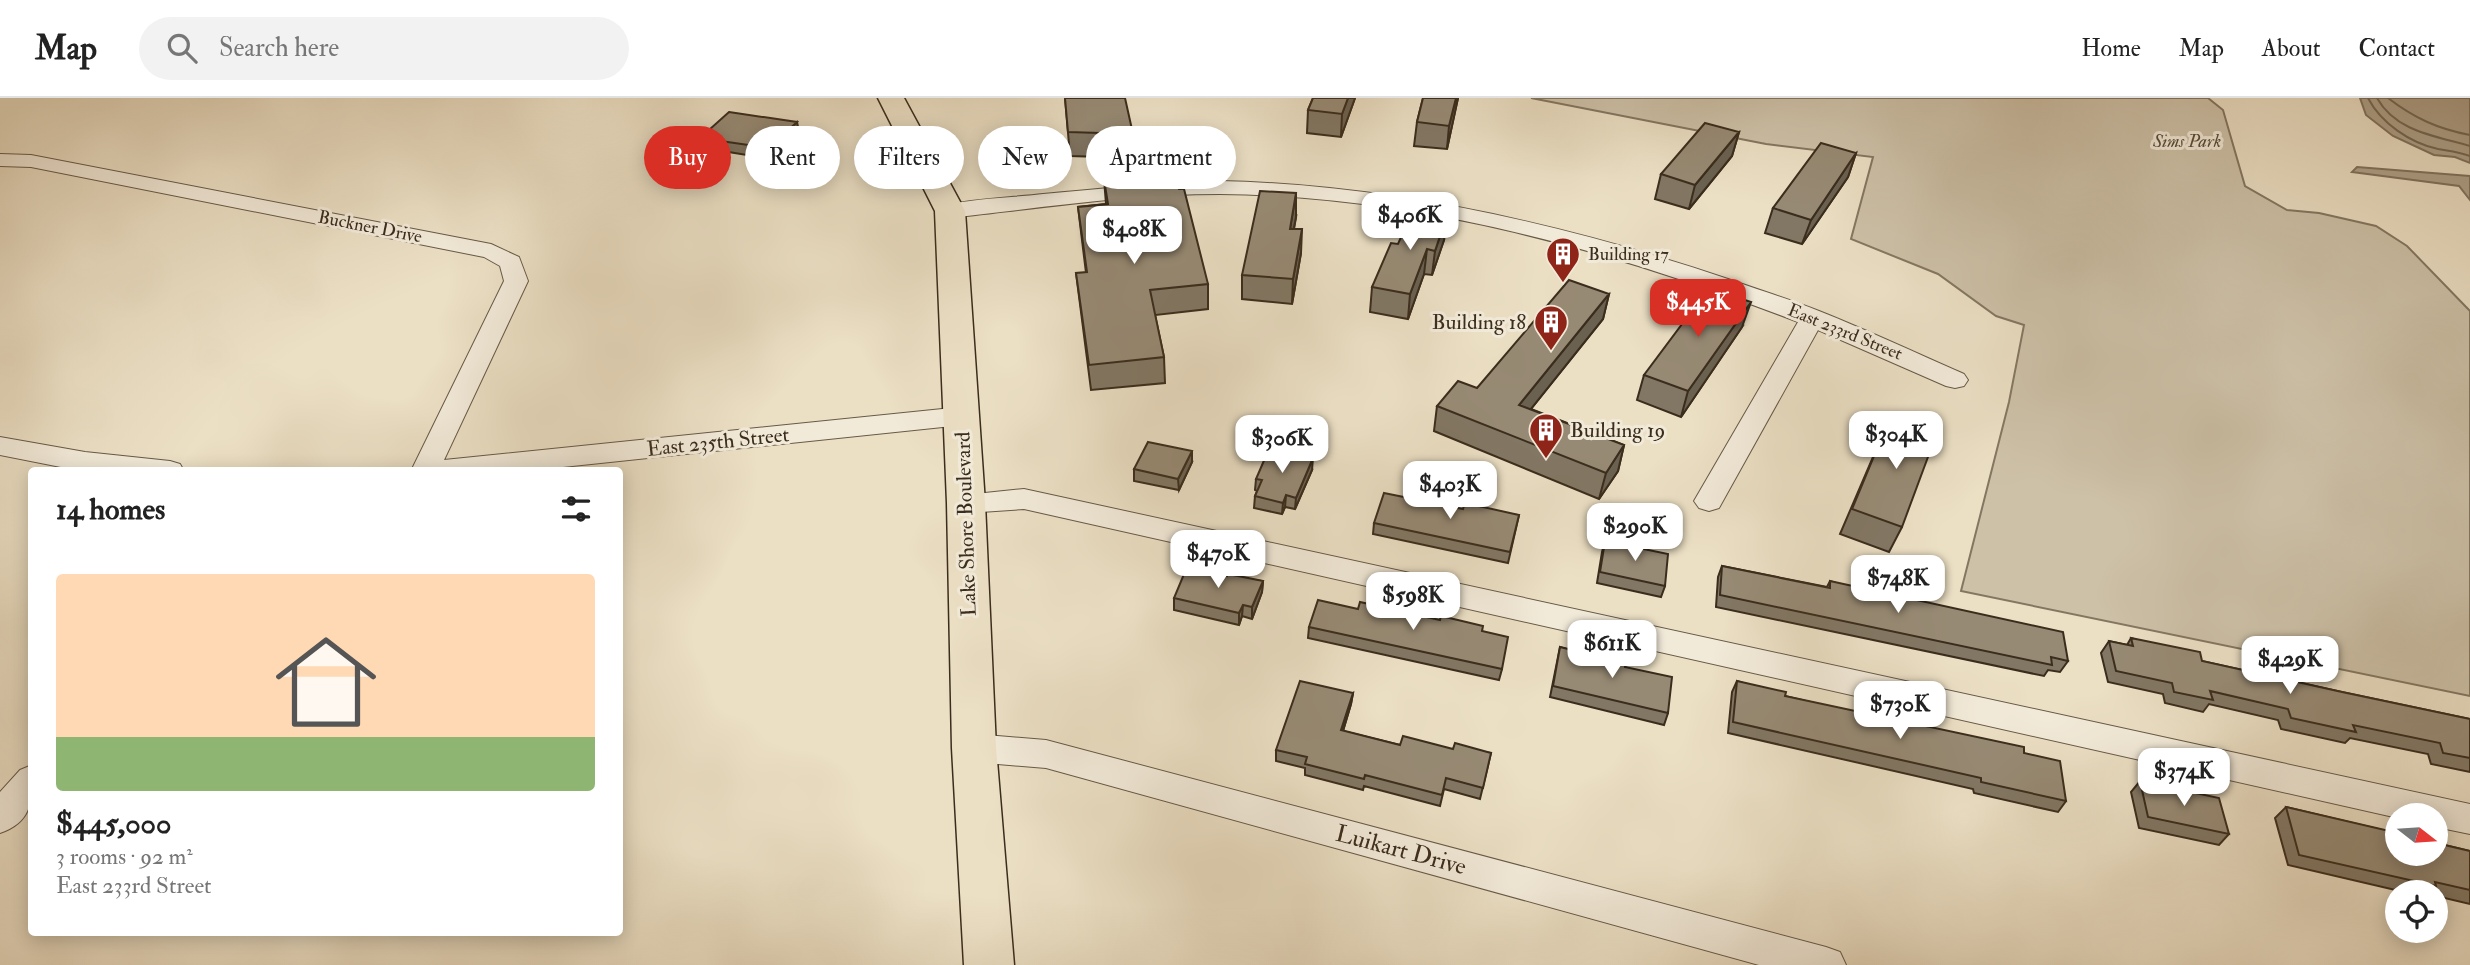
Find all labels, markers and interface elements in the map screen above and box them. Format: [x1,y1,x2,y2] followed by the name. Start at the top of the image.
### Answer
[139,17,629,80] search box
[35,28,97,69] text: Map
[163,29,201,67] icon: search
[219,32,339,64] text: Search here
[2081,33,2141,64] text: Home
[2179,33,2224,64] text: Map
[2262,33,2321,64] text: About
[2359,33,2435,64] text: Contact
[644,126,731,189] chip: Buy
[745,126,840,189] chip: Rent
[854,126,964,189] chip: Filters
[978,126,1072,189] chip: New
[1086,126,1236,189] chip: Apartment
[2152,130,2221,153] park label: Sims Park
[1361,192,1459,252] pin: $406K
[1378,200,1442,229] text: $406K
[316,206,424,248] street label: Buckner Drive
[1085,206,1183,266] pin: $408K
[1102,214,1166,243] text: $408K
[1544,235,1582,284] building icon: Building 17
[1588,243,1669,266] place label: Building 17
[1649,280,1747,339] pin: $445K
[1666,287,1730,316] text: $445K
[1784,299,1906,366] street label: East 233rd Street
[1532,303,1570,352] building icon: Building 18
[1432,309,1526,336] place label: Building 18
[1527,411,1565,460] building icon: Building 19
[1847,412,1945,471] pin: $304K
[1233,416,1331,475] pin: $306K
[1570,417,1665,444] place label: Building 19
[1865,419,1927,448] text: $304K
[645,421,791,463] street label: East 235th Street
[1251,423,1313,452] text: $306K
[949,430,983,617] street label: Lake Shore Boulevard
[1401,462,1499,521] pin: $403K
[1419,469,1481,498] text: $403K
[557,490,595,528] icon: filters
[56,491,165,528] text: 14 homes
[1586,504,1684,563] pin: $290K
[1603,511,1667,540] text: $290K
[1169,531,1267,590] pin: $470K
[1186,538,1250,567] text: $470K
[1849,556,1947,615] pin: $748K
[1867,563,1929,592] text: $748K
[1364,573,1462,632] pin: $598K
[1382,580,1444,609] text: $598K
[263,619,389,745] icon: home
[1563,620,1661,680] pin: $611K
[1583,628,1641,657] text: $611K
[2241,636,2339,696] pin: $429K
[2258,644,2322,673] text: $429K
[1851,682,1949,741] pin: $730K
[1870,689,1930,718] text: $730K
[2135,748,2233,808] pin: $374K
[2154,756,2214,785] text: $374K
[2385,803,2448,866] north arrow
[2385,803,2448,943] map controls
[56,805,171,842] text: $445,000
[1332,818,1470,882] street label: Luikart Drive
[56,842,193,871] text: 3 rooms · 92 m²
[56,871,212,900] text: East 233rd Street
[2385,880,2448,943] button: locate

